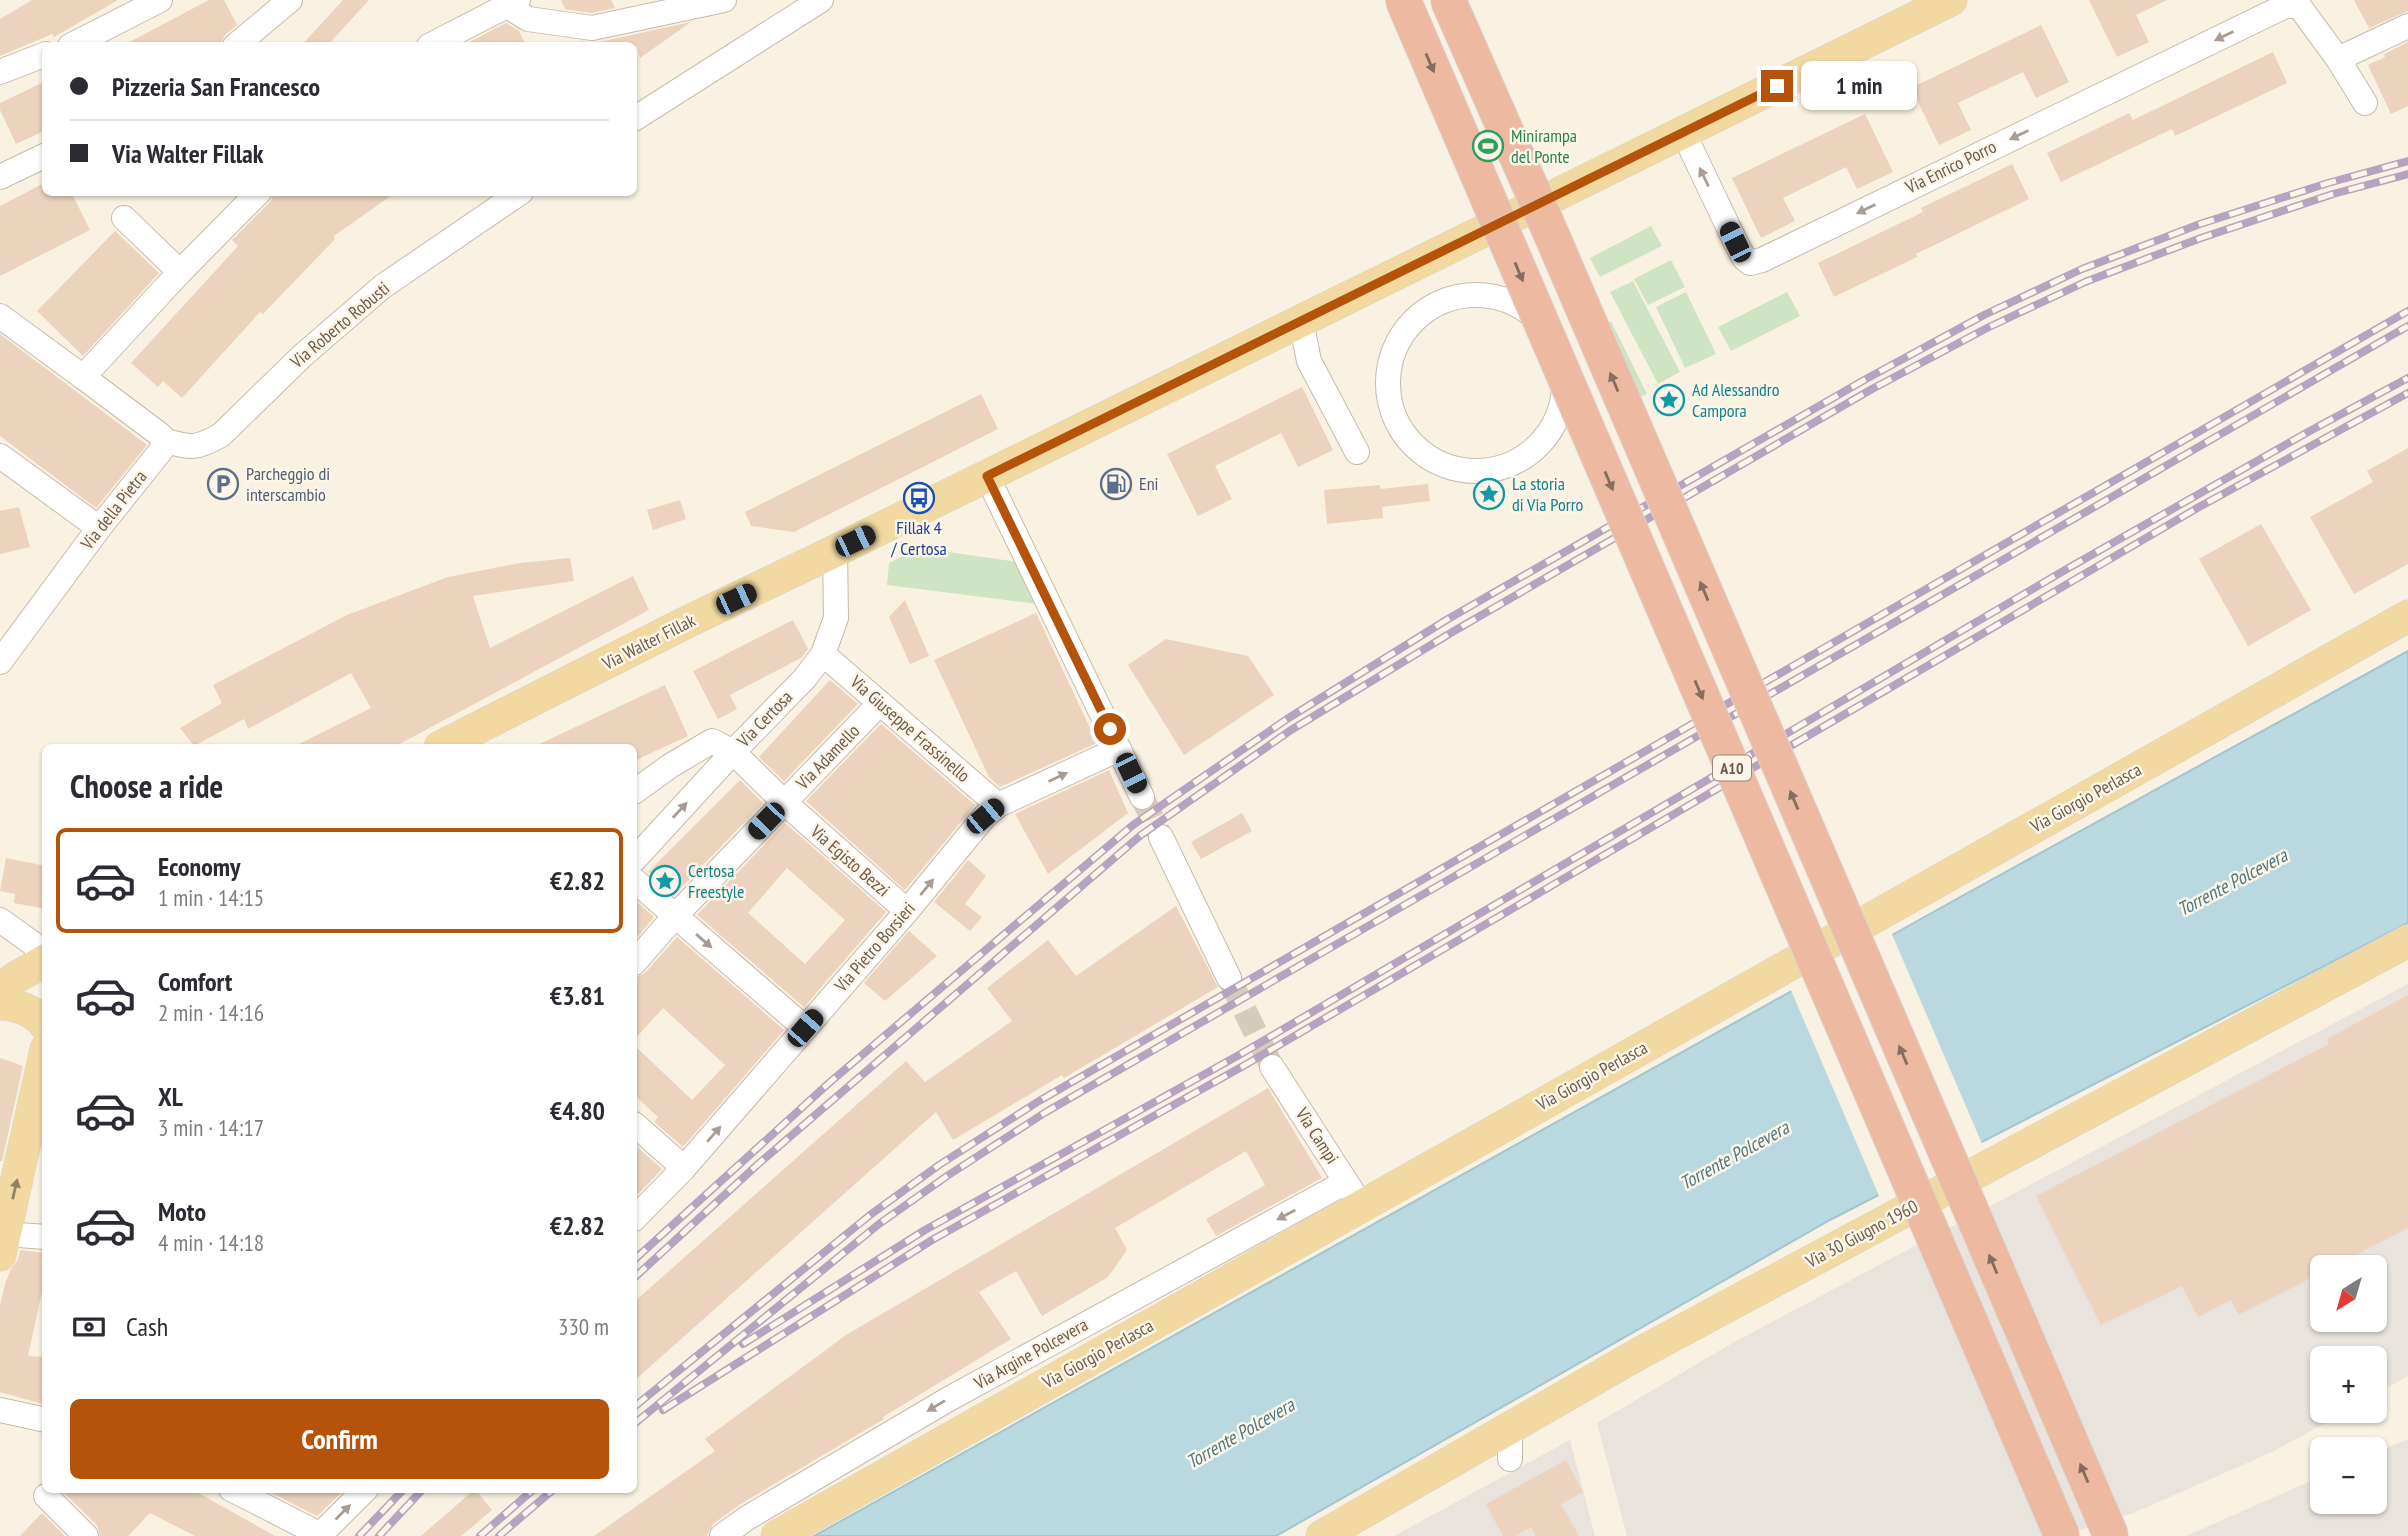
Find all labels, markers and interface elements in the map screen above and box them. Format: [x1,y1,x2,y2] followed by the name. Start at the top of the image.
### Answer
[2214,30,2234,42] one-way arrow
[1424,52,1435,73] one-way arrow
[1802,62,1917,110] callout: 1 min
[112,70,320,103] text: Pizzeria San Francesco
[1761,70,1793,102] route end
[1836,71,1882,100] text: 1 min
[1511,124,1577,168] place label: Minirampa del Ponte
[1471,129,1505,163] sports icon: Minirampa del Ponte
[2009,129,2029,140] one-way arrow
[1901,135,2000,199] street label: Via Enrico Porro
[112,137,264,170] text: Via Walter Fillak
[1698,167,1709,187] one-way arrow
[1856,203,1876,214] one-way arrow
[1717,219,1754,265] car
[1514,262,1525,283] one-way arrow
[285,277,394,373] street label: Via Roberto Robusti
[1608,372,1620,392] one-way arrow
[1692,378,1780,422] place label: Ad Alessandro Campora
[1652,383,1686,417] place icon: Ad Alessandro Campora
[246,462,330,506] place label: Parcheggio di interscambio
[75,465,152,555] street label: Via della Pietra
[206,467,240,501] parking icon: Parcheggio di interscambio
[1099,467,1133,501] fuel station icon: Eni
[1603,471,1615,491] one-way arrow
[1139,472,1159,495] place label: Eni
[1512,472,1584,516] place label: La storia di Via Porro
[1472,477,1506,511] place icon: La storia di Via Porro
[902,481,936,515] bus stop icon: Fillak 4 / Certosa
[890,516,947,560] place label: Fillak 4 / Certosa
[832,522,879,560] car
[713,581,760,617] car
[1698,581,1710,601] one-way arrow
[598,608,699,675] street label: Via Walter Fillak
[845,670,975,787] street label: Via Giuseppe Frassinello
[1693,680,1705,700] one-way arrow
[731,686,797,752] street label: Via Certosa
[1094,713,1126,745] route start
[790,719,864,795] street label: Via Adamello
[1113,750,1150,796] car
[1713,755,1751,780] road number: A10
[2025,758,2145,838] street label: Via Giorgio Perlasca
[70,765,223,807] text: Choose a ride
[1048,771,1068,783] one-way arrow
[1788,790,1799,811] one-way arrow
[963,794,1008,838] car
[744,799,789,843] car
[671,802,687,819] one-way arrow
[805,819,895,901] street label: Via Egisto Bezzi
[2173,842,2292,921] water label: Torrente Polcevera
[74,849,137,912] icon: car
[158,850,240,883] text: Economy
[688,859,744,903] place label: Certosa Freestyle
[550,864,605,897] text: €2.82
[648,864,682,898] place icon: Certosa Freestyle
[919,879,934,897] one-way arrow
[158,883,264,912] text: 1 min · 14:15
[829,897,920,997] street label: Via Pietro Borsieri
[695,933,712,948] one-way arrow
[74,964,137,1027] icon: car
[158,965,232,998] text: Comfort
[550,979,605,1012] text: €3.81
[158,998,264,1027] text: 2 min · 14:16
[784,1005,827,1051] car
[1531,1036,1651,1116] street label: Via Giorgio Perlasca
[1898,1045,1909,1066] one-way arrow
[74,1079,137,1142] icon: car
[158,1080,183,1113] text: XL
[550,1094,605,1127] text: €4.80
[1290,1103,1344,1168] street label: Via Campi
[158,1113,264,1142] text: 3 min · 14:17
[1675,1115,1794,1195] water label: Torrente Polcevera
[706,1125,721,1142] one-way arrow
[9,1178,20,1200] one-way arrow
[74,1194,137,1257] icon: car
[1801,1194,1922,1273] street label: Via 30 Giugno 1960
[158,1195,206,1228] text: Moto
[1276,1208,1296,1220] one-way arrow
[550,1209,605,1242] text: €2.82
[158,1228,264,1257] text: 4 min · 14:18
[1988,1254,1999,1275] one-way arrow
[2310,1255,2387,1332] north arrow
[2310,1255,2387,1514] map controls
[70,1308,108,1346] icon: cash
[126,1310,168,1343] text: Cash
[558,1312,609,1341] text: 330 m
[969,1313,1092,1395] street label: Via Argine Polcevera
[1037,1314,1157,1394] street label: Via Giorgio Perlasca
[2310,1346,2387,1423] button: +
[1182,1392,1300,1474] water label: Torrente Polcevera
[70,1399,609,1479] button: Confirm
[927,1400,946,1412] one-way arrow
[2310,1437,2387,1514] button: −
[2078,1463,2089,1484] one-way arrow
[335,1504,351,1521] one-way arrow

